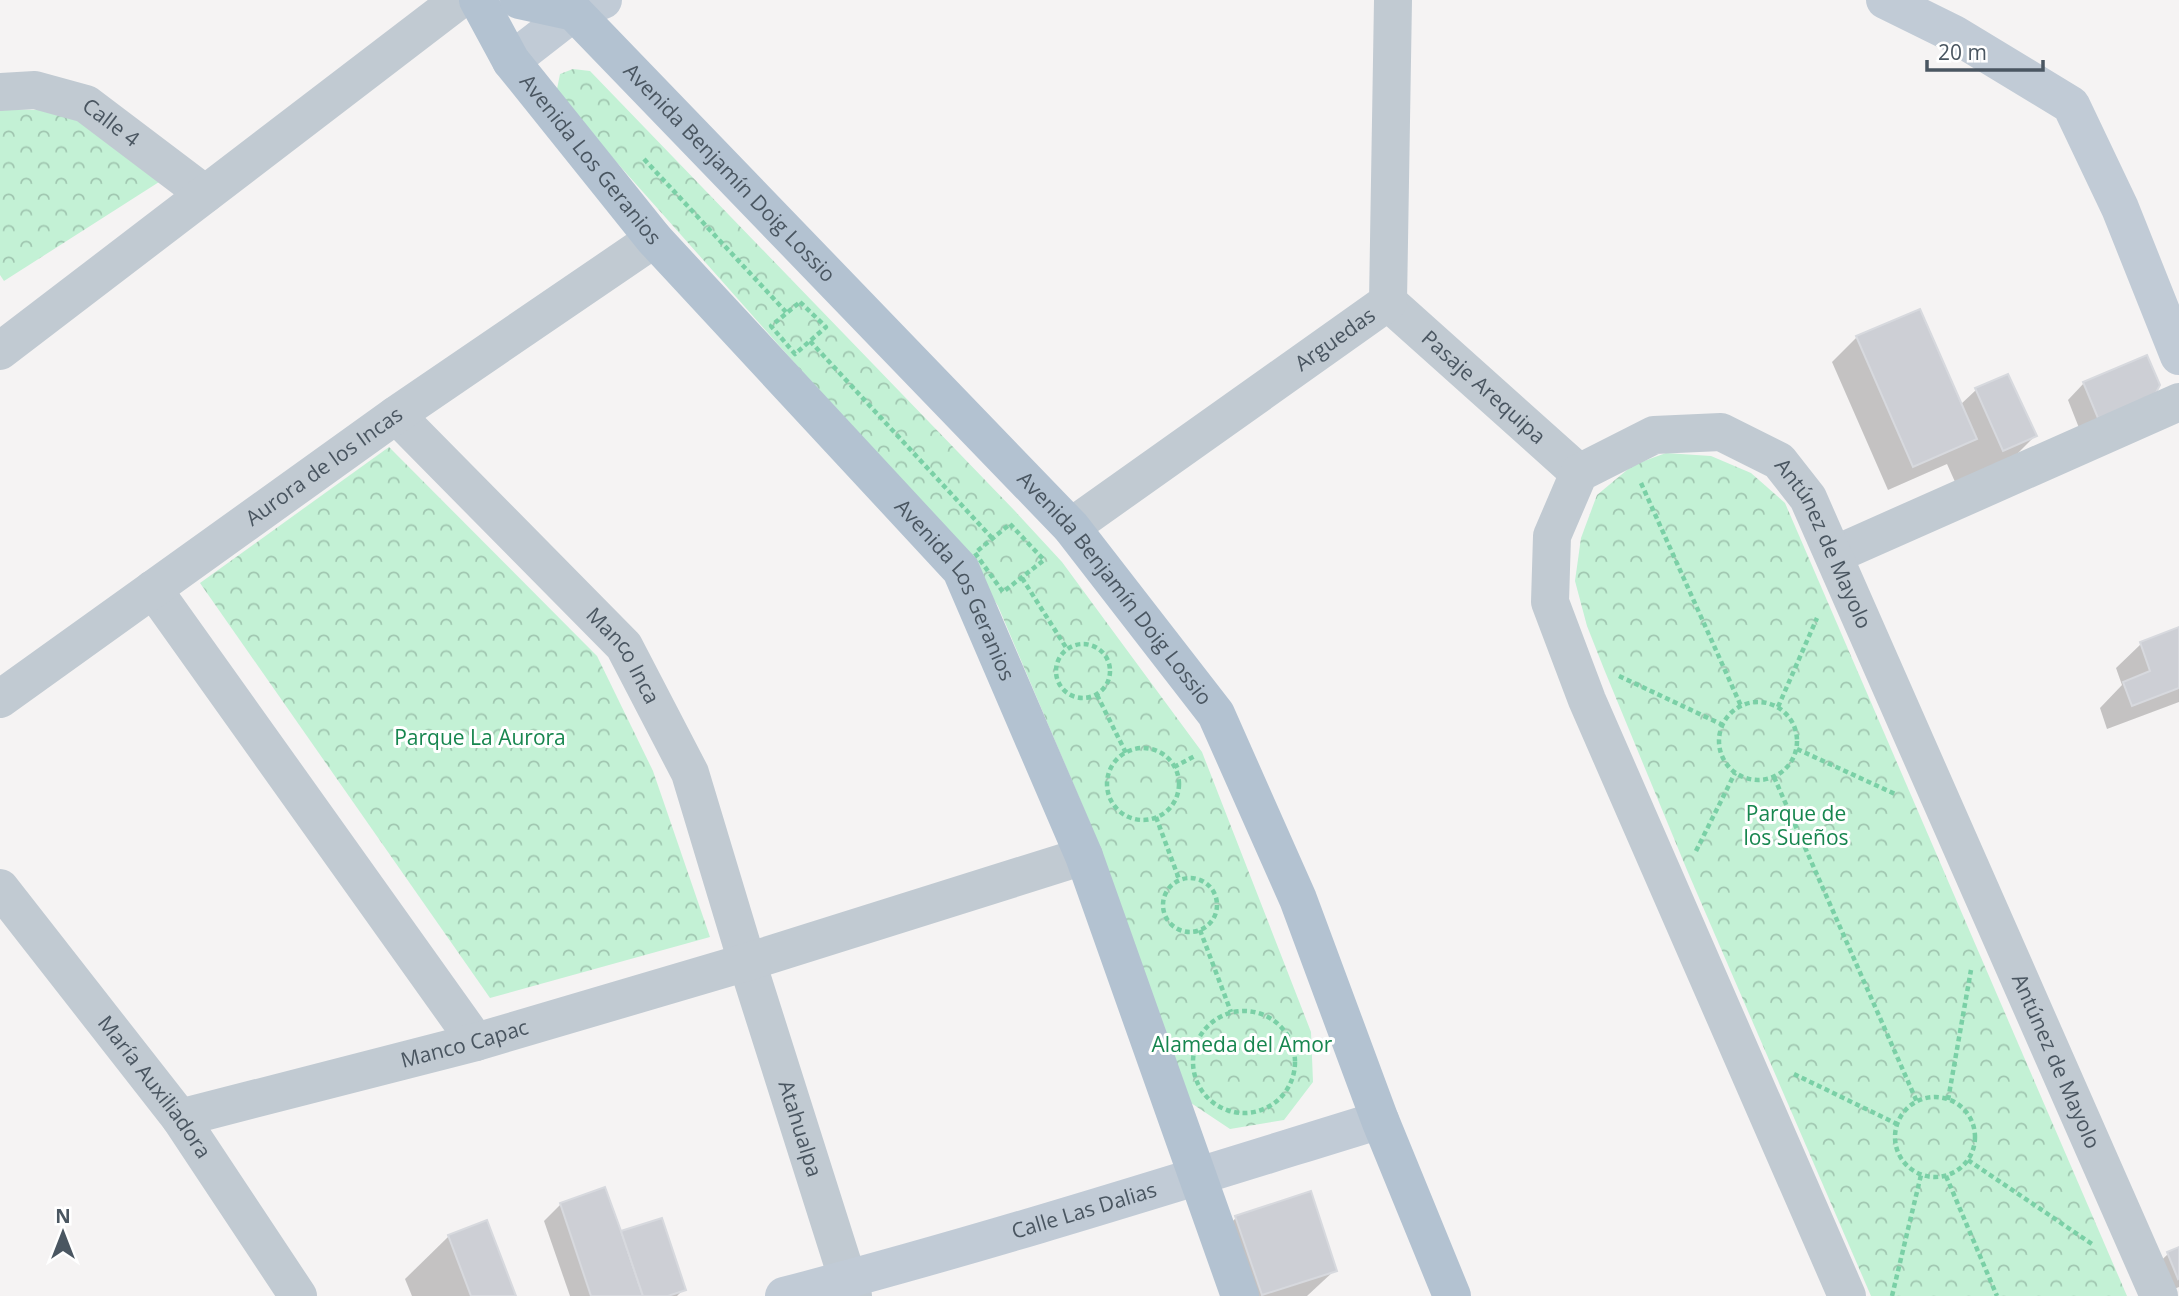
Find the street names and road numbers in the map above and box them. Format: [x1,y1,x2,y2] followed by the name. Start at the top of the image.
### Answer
[618,57,842,288] street label: Avenida Benjamín Doig Lossio
[514,68,668,250] street label: Avenida Los Geranios
[77,91,146,153] street label: Calle 4
[1289,300,1380,377] street label: Arguedas
[1416,324,1552,450] street label: Pasaje Arequipa
[239,400,408,532] street label: Aurora de los Incas
[1769,452,1879,633] street label: Antúnez de Mayolo
[1012,465,1219,710] street label: Avenida Benjamín Doig Lossio
[889,493,1022,685] street label: Avenida Los Geranios
[581,601,667,708] street label: Manco Inca
[2006,969,2107,1153] street label: Antúnez de Mayolo
[92,1009,218,1164] street label: María Auxiliadora
[398,1012,531,1074] street label: Manco Capac
[772,1077,829,1180] street label: Atahualpa
[1008,1175,1160,1245] street label: Calle Las Dalias

